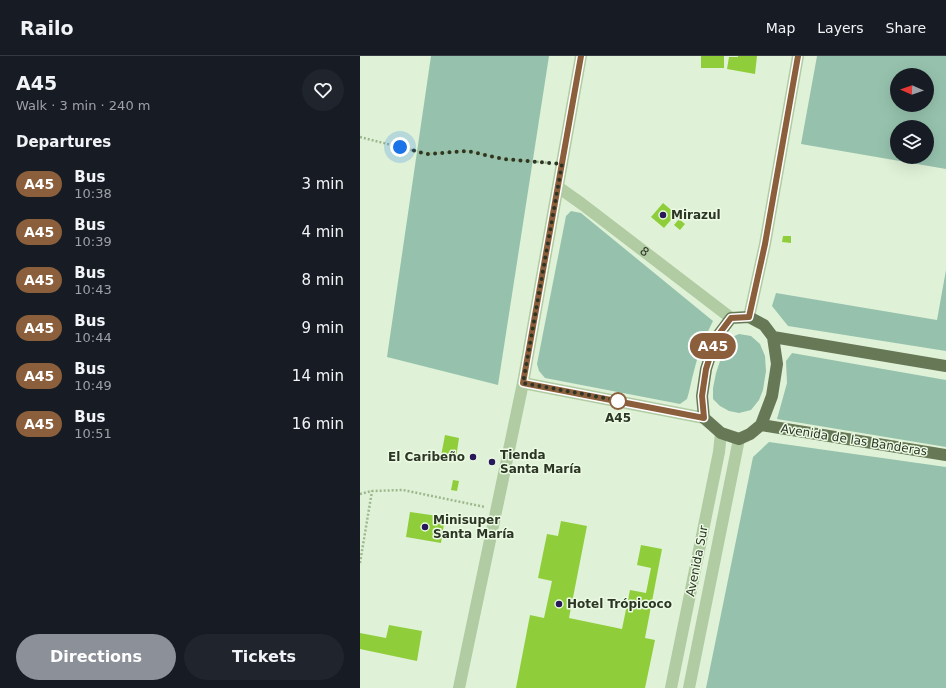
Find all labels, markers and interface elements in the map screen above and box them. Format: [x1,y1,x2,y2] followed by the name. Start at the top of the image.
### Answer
[20,17,74,39] text: Railo
[766,20,795,36] text: Map
[817,20,864,36] text: Layers
[886,20,926,36] text: Share
[890,68,934,112] north arrow
[890,68,934,164] map controls
[302,69,344,111] button: heart
[16,72,57,94] text: A45
[16,98,150,113] text: Walk · 3 min · 240 m
[890,120,934,164] button: layers
[16,133,111,151] text: Departures
[390,137,410,157] your location
[74,168,105,186] text: Bus
[301,175,344,193] text: 3 min
[24,176,54,192] text: A45
[74,186,112,201] text: 10:38
[671,208,721,222] place label: Mirazul
[658,210,668,220] marker: Mirazul
[74,216,105,234] text: Bus
[301,223,344,241] text: 4 min
[24,224,54,240] text: A45
[74,234,112,249] text: 10:39
[637,244,652,260] street label: 8
[74,264,105,282] text: Bus
[301,271,344,289] text: 8 min
[24,272,54,288] text: A45
[74,282,112,297] text: 10:43
[74,312,105,330] text: Bus
[301,319,344,337] text: 9 min
[24,320,54,336] text: A45
[74,330,112,345] text: 10:44
[690,333,736,359] line badge: A45
[698,338,728,354] text: A45
[74,360,105,378] text: Bus
[292,367,344,385] text: 14 min
[24,368,54,384] text: A45
[74,378,112,393] text: 10:49
[609,392,627,410] marker: A45
[74,408,105,426] text: Bus
[605,411,631,425] place label: A45
[292,415,344,433] text: 16 min
[24,416,54,432] text: A45
[780,422,928,458] street label: Avenida de las Banderas
[74,426,112,441] text: 10:51
[500,448,581,476] place label: Tienda Santa María
[388,450,465,464] place label: El Caribeño
[468,452,478,462] marker: El Caribeño
[487,457,497,467] marker: Tienda Santa María
[433,513,514,541] place label: Minisuper Santa María
[420,522,430,532] marker: Minisuper Santa María
[683,524,711,598] street label: Avenida Sur
[567,597,672,611] place label: Hotel Trópicoco
[554,599,564,609] marker: Hotel Trópicoco
[16,634,176,680] button: Directions
[184,634,344,680] button: Tickets

